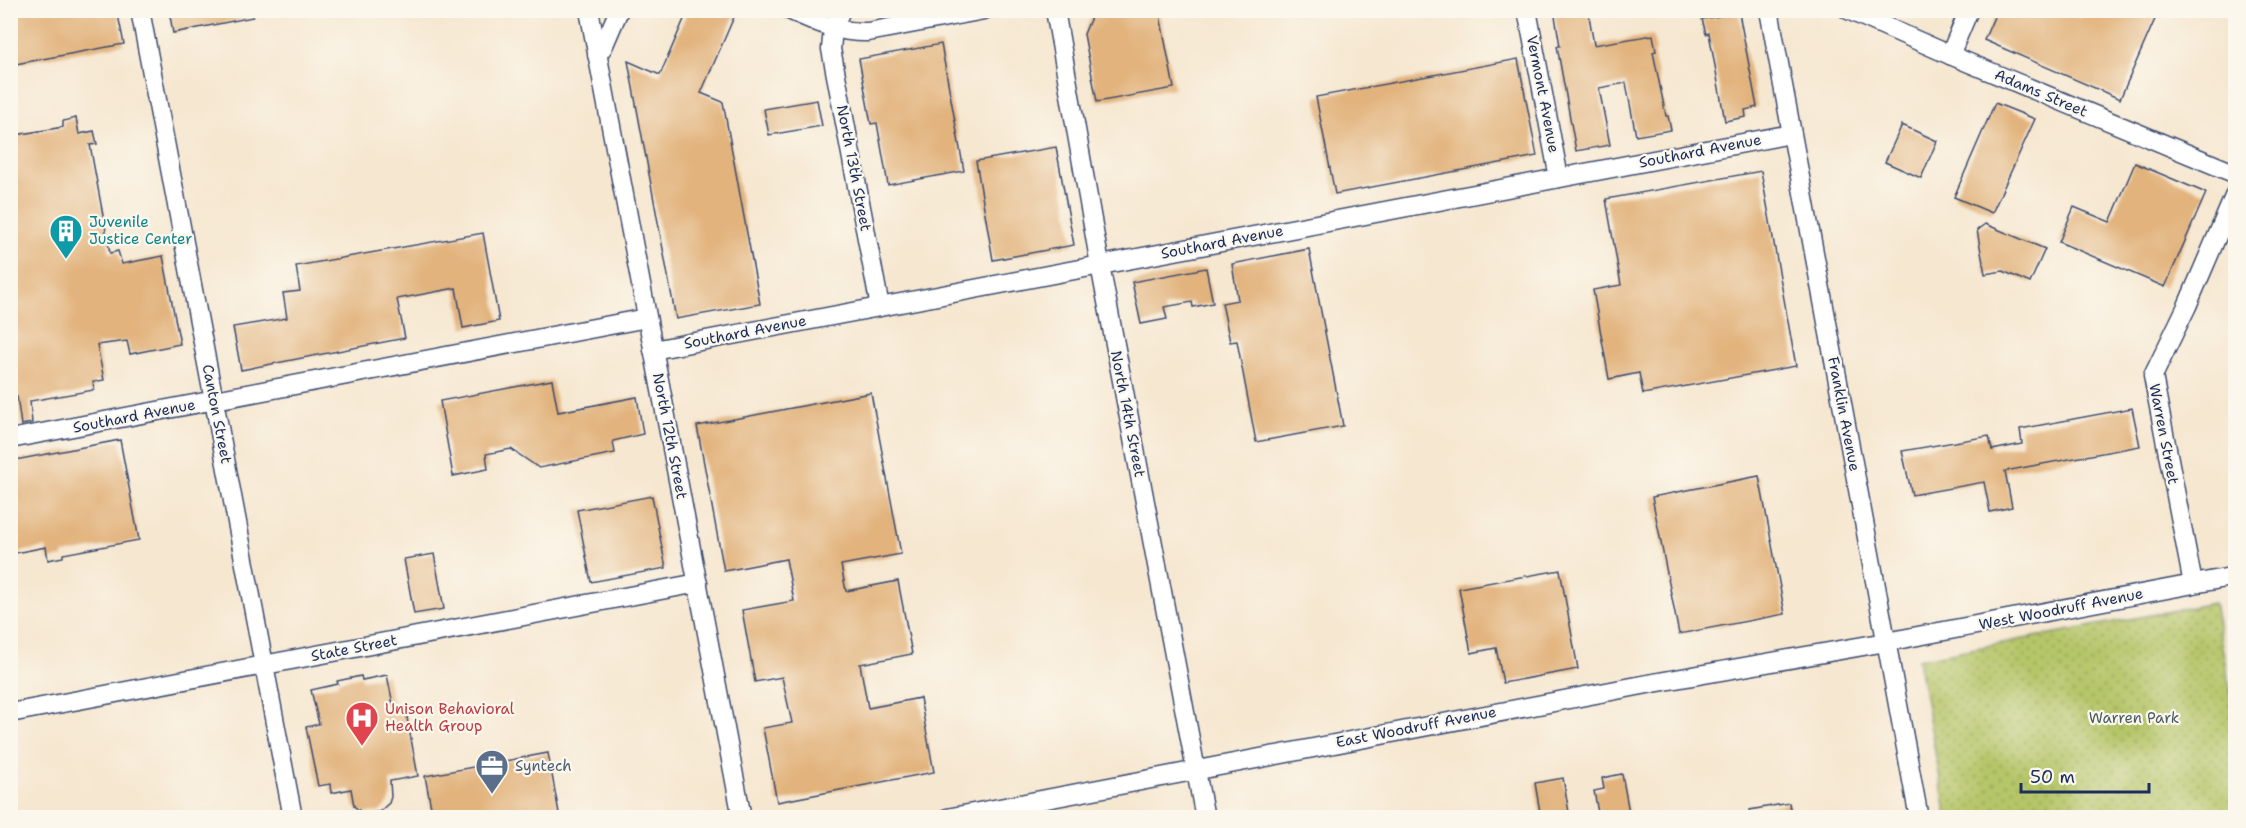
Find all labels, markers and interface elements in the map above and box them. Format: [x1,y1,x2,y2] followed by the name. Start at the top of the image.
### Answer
[1522,34,1564,154] street label: Vermont Avenue
[1991,64,2091,122] street label: Adams Street
[832,103,876,233] street label: North 13th Street
[1637,129,1763,173] street label: Southard Avenue
[89,212,192,249] place label: Juvenile Justice Center
[48,213,84,260] building icon: Juvenile Justice Center
[1159,220,1285,264] street label: Southard Avenue
[682,310,808,354] street label: Southard Avenue
[1106,349,1150,479] street label: North 14th Street
[1823,355,1865,473] street label: Franklin Avenue
[198,363,236,465] street label: Canton Street
[648,371,692,501] street label: North 12th Street
[2144,382,2184,486] street label: Warren Street
[71,394,197,438] street label: Southard Avenue
[1977,583,2145,635] street label: West Woodruff Avenue
[309,630,399,666] street label: State Street
[385,699,515,736] place label: Unison Behavioral Health Group
[344,700,380,747] hospital icon: Unison Behavioral Health Group
[1334,702,1498,752] street label: East Woodruff Avenue
[2089,708,2179,728] park label: Warren Park
[474,748,510,795] office icon: Syntech
[515,756,572,776] place label: Syntech
[2021,756,2148,794] scale bar
[2030,765,2075,789] text: 50 m

